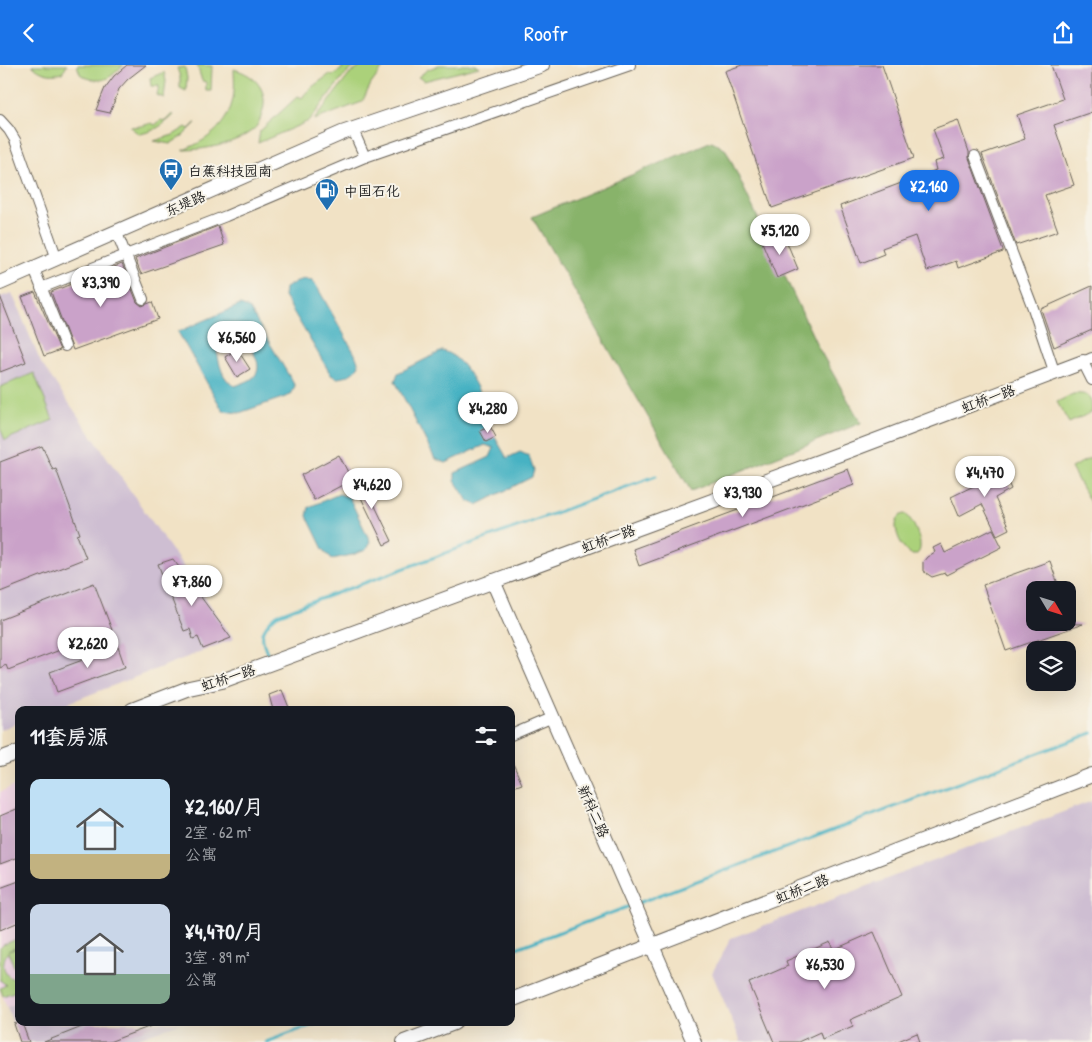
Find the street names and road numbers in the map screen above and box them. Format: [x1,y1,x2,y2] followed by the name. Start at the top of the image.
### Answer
[162,186,208,220] street label: 东堤路
[958,379,1018,417] street label: 虹桥一路
[578,519,638,557] street label: 虹桥一路
[198,659,258,695] street label: 虹桥一路
[574,782,614,840] street label: 新科二路
[772,869,832,907] street label: 虹桥二路

